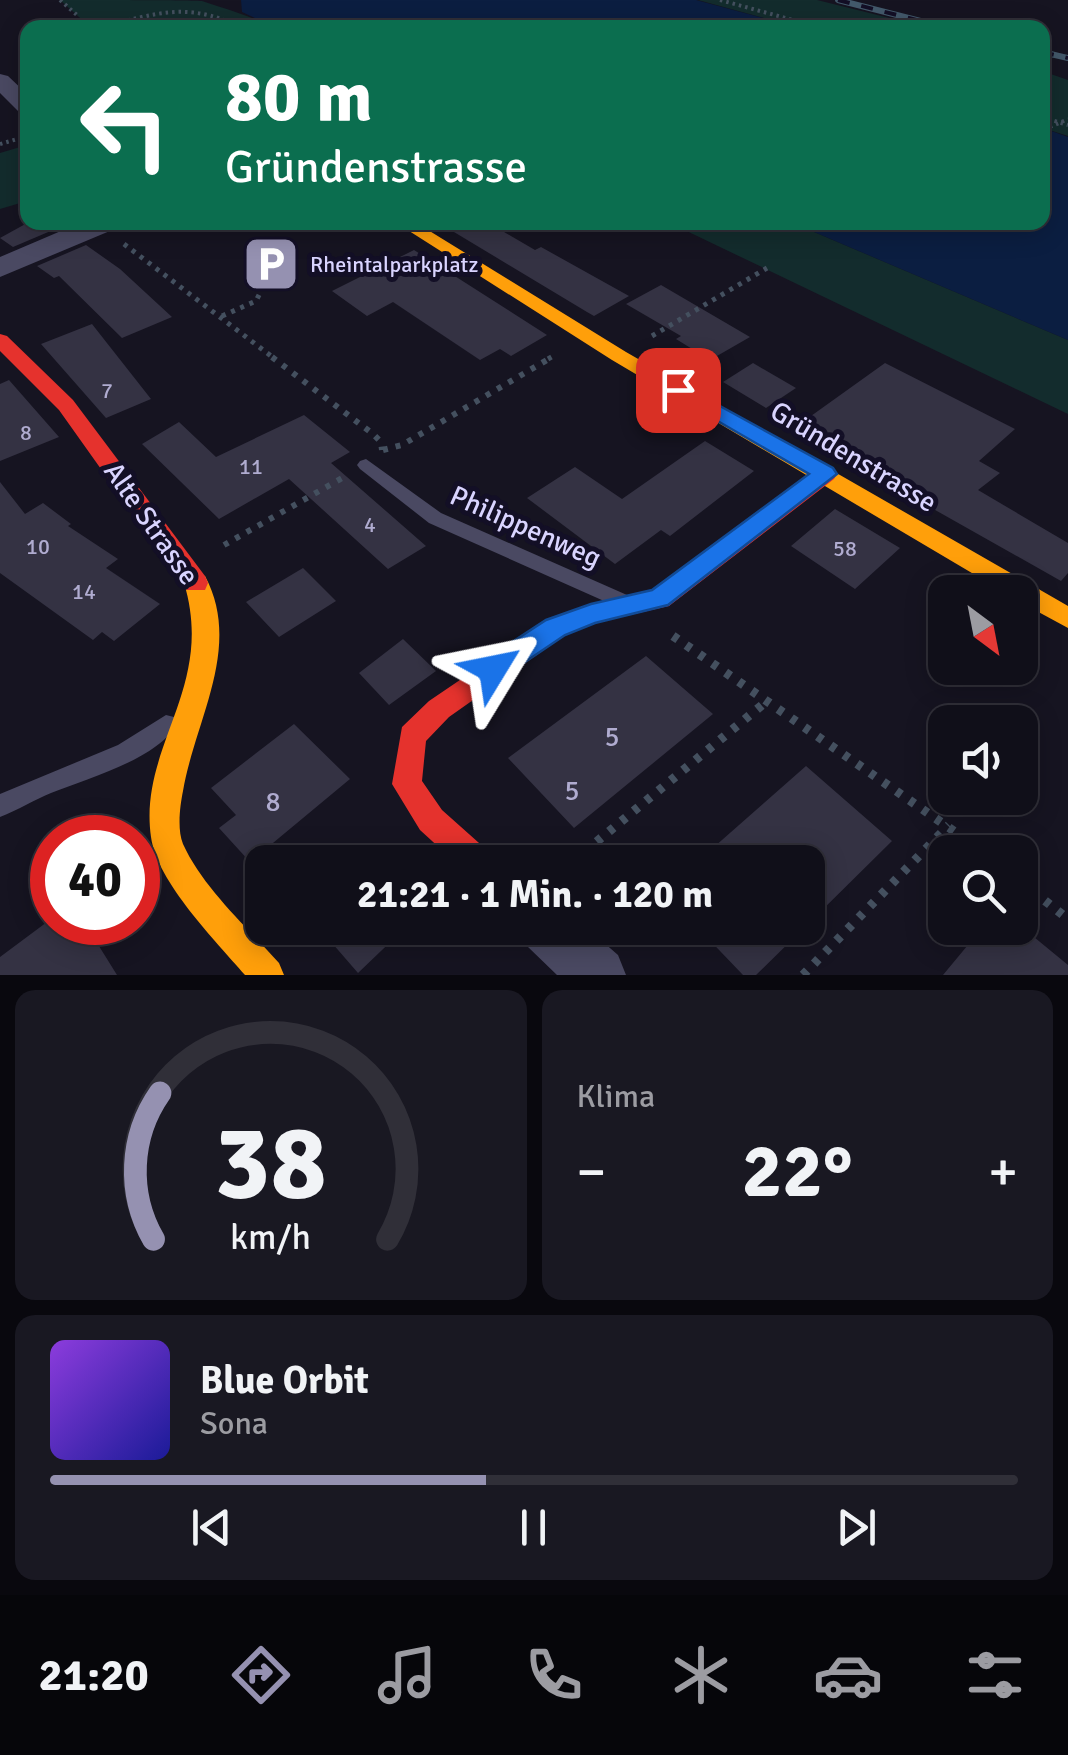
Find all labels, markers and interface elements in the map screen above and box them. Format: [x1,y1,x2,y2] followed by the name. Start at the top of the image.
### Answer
[225,54,373,140] text: 80 m
[60,60,190,190] icon: left
[225,140,527,195] text: Gründenstrasse
[241,234,301,294] parking icon: Rheintalparkplatz
[310,251,479,278] place label: Rheintalparkplatz
[636,348,721,433] pin
[651,363,706,418] icon: arrive
[101,377,113,404] house number: 7
[764,394,943,520] street label: Gründenstrasse
[20,419,32,446] house number: 8
[239,453,263,480] house number: 11
[96,455,206,592] street label: Alte Strasse
[445,479,606,575] street label: Philippenweg
[364,511,376,538] house number: 4
[26,533,50,560] house number: 10
[833,535,857,562] house number: 58
[928,575,1038,685] north arrow
[928,575,1038,945] map controls
[72,578,96,605] house number: 14
[441,617,545,721] position arrow
[928,705,1038,815] button: sound
[604,720,620,754] house number: 5
[564,774,580,808] house number: 5
[265,785,281,819] house number: 8
[30,815,160,945] speed limit sign: 40
[928,835,1038,945] button: search
[357,871,713,918] text: 21:21 · 1 Min. · 120 m
[577,1077,655,1116] text: Klima
[215,1099,327,1227] text: 38
[742,1125,853,1218] text: 22°
[577,1138,606,1206] text: −
[988,1138,1018,1206] text: +
[230,1215,311,1259] text: km/h
[200,1357,369,1404] text: Blue Orbit
[200,1404,268,1443] text: Sona
[184,1500,239,1555] icon: previous
[506,1500,561,1555] icon: pause
[829,1500,884,1555] icon: next
[226,1640,296,1710] icon: directions
[372,1640,442,1710] icon: music
[519,1640,589,1710] icon: phone
[666,1640,736,1710] icon: climate
[813,1640,883,1710] icon: car
[960,1640,1030,1710] icon: filters
[38,1648,149,1703] text: 21:20

